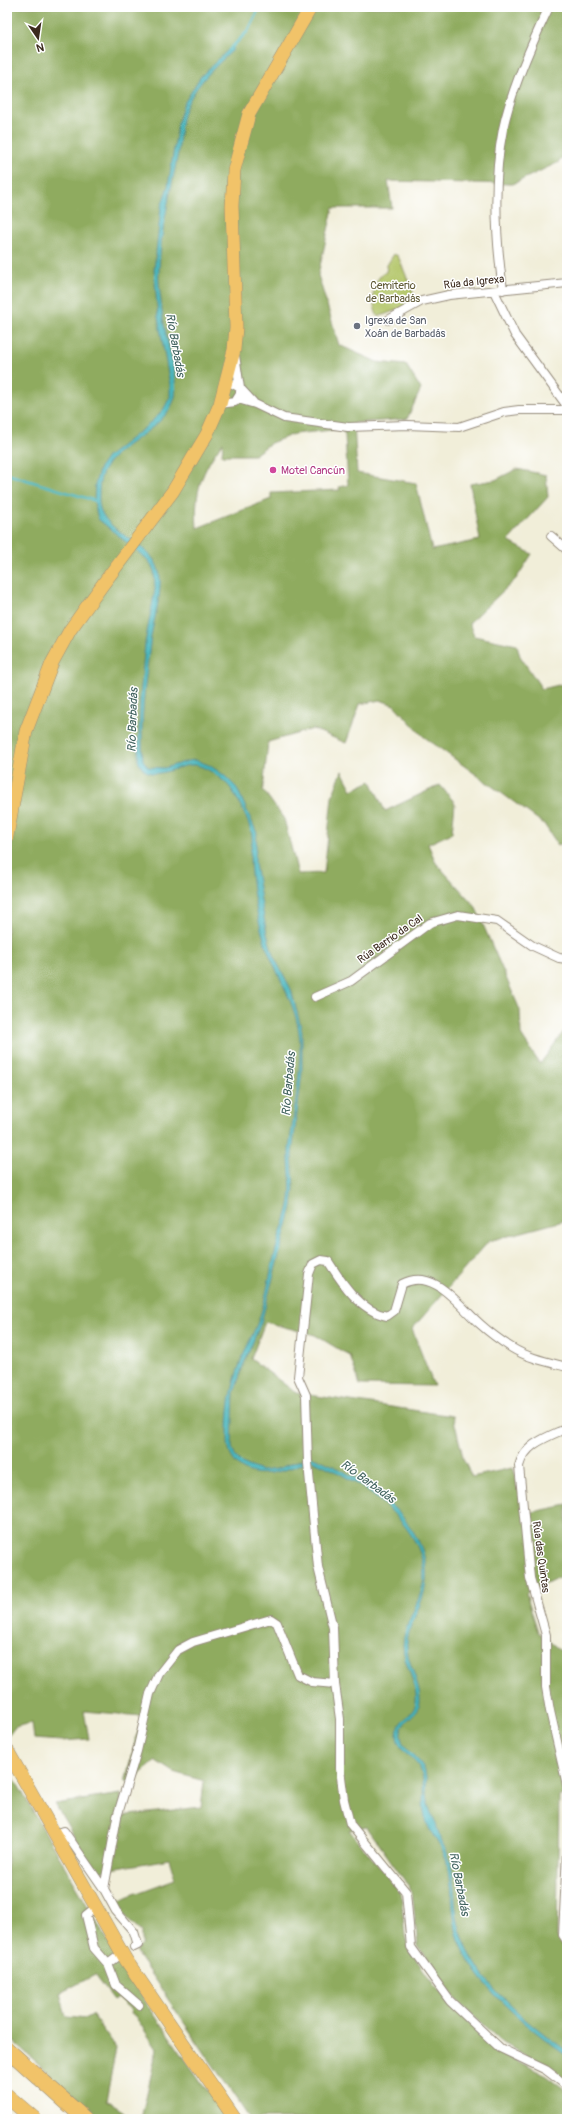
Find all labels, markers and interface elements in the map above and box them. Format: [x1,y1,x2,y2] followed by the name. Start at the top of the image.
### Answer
[18,18,58,58] north arrow
[35,40,45,55] text: N
[443,272,505,292] street label: Rúa da Igrexa
[366,279,420,305] park label: Cemiterio de Barbadás
[162,312,188,380] water label: Río Barbadás
[365,314,446,340] place label: Igrexa de San Xoán de Barbadás
[352,321,362,331] marker: Igrexa de San Xoán de Barbadás
[281,464,345,477] place label: Motel Cancún
[268,465,278,475] marker: Motel Cancún
[124,686,142,752] water label: Río Barbadás
[355,912,425,966] street label: Rúa Barrio da Cal
[279,1050,299,1117] water label: Río Barbadás
[338,1457,400,1508] water label: Río Barbadás
[530,1520,552,1594] street label: Rúa das Quintas
[445,1851,473,1919] water label: Río Barbadás

